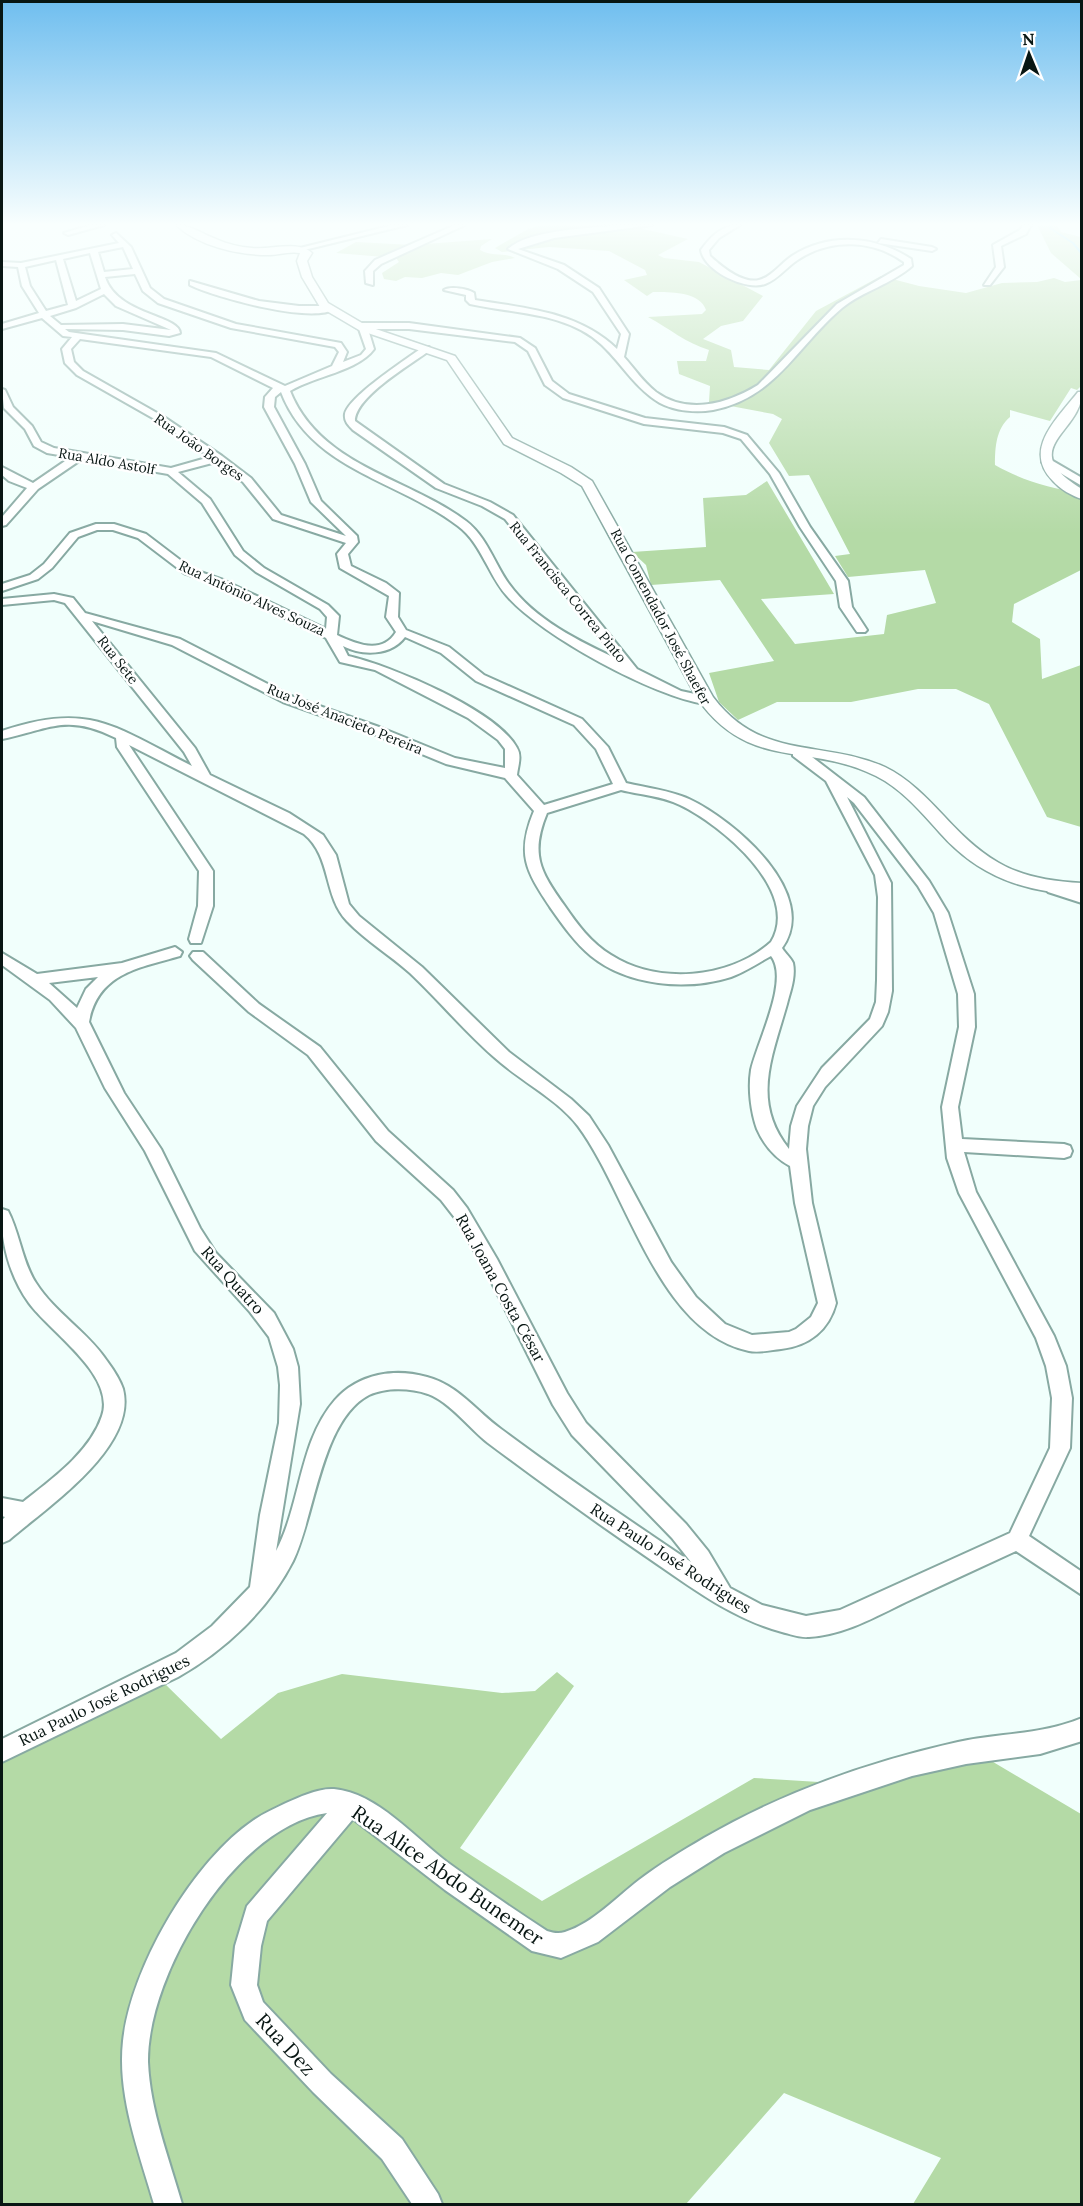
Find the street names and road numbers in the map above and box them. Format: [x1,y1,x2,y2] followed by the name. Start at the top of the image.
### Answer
[151,409,247,485] street label: Rua João Borges
[57,444,158,479] street label: Rua Aldo Astolf
[506,518,630,666] street label: Rua Francisca Correa Pinto
[607,526,715,708] street label: Rua Comendador José Shaefer
[176,556,328,640] street label: Rua Antônio Alves Souza
[94,632,143,688] street label: Rua Sete
[264,679,426,759] street label: Rua José Anacieto Pereira
[452,1210,550,1366] street label: Rua Joana Costa César
[197,1242,269,1318] street label: Rua Quatro
[587,1499,755,1617] street label: Rua Paulo José Rodrigues
[15,1650,193,1750] street label: Rua Paulo José Rodrigues
[347,1799,549,1951] street label: Rua Alice Abdo Bunemer
[251,2008,321,2080] street label: Rua Dez

